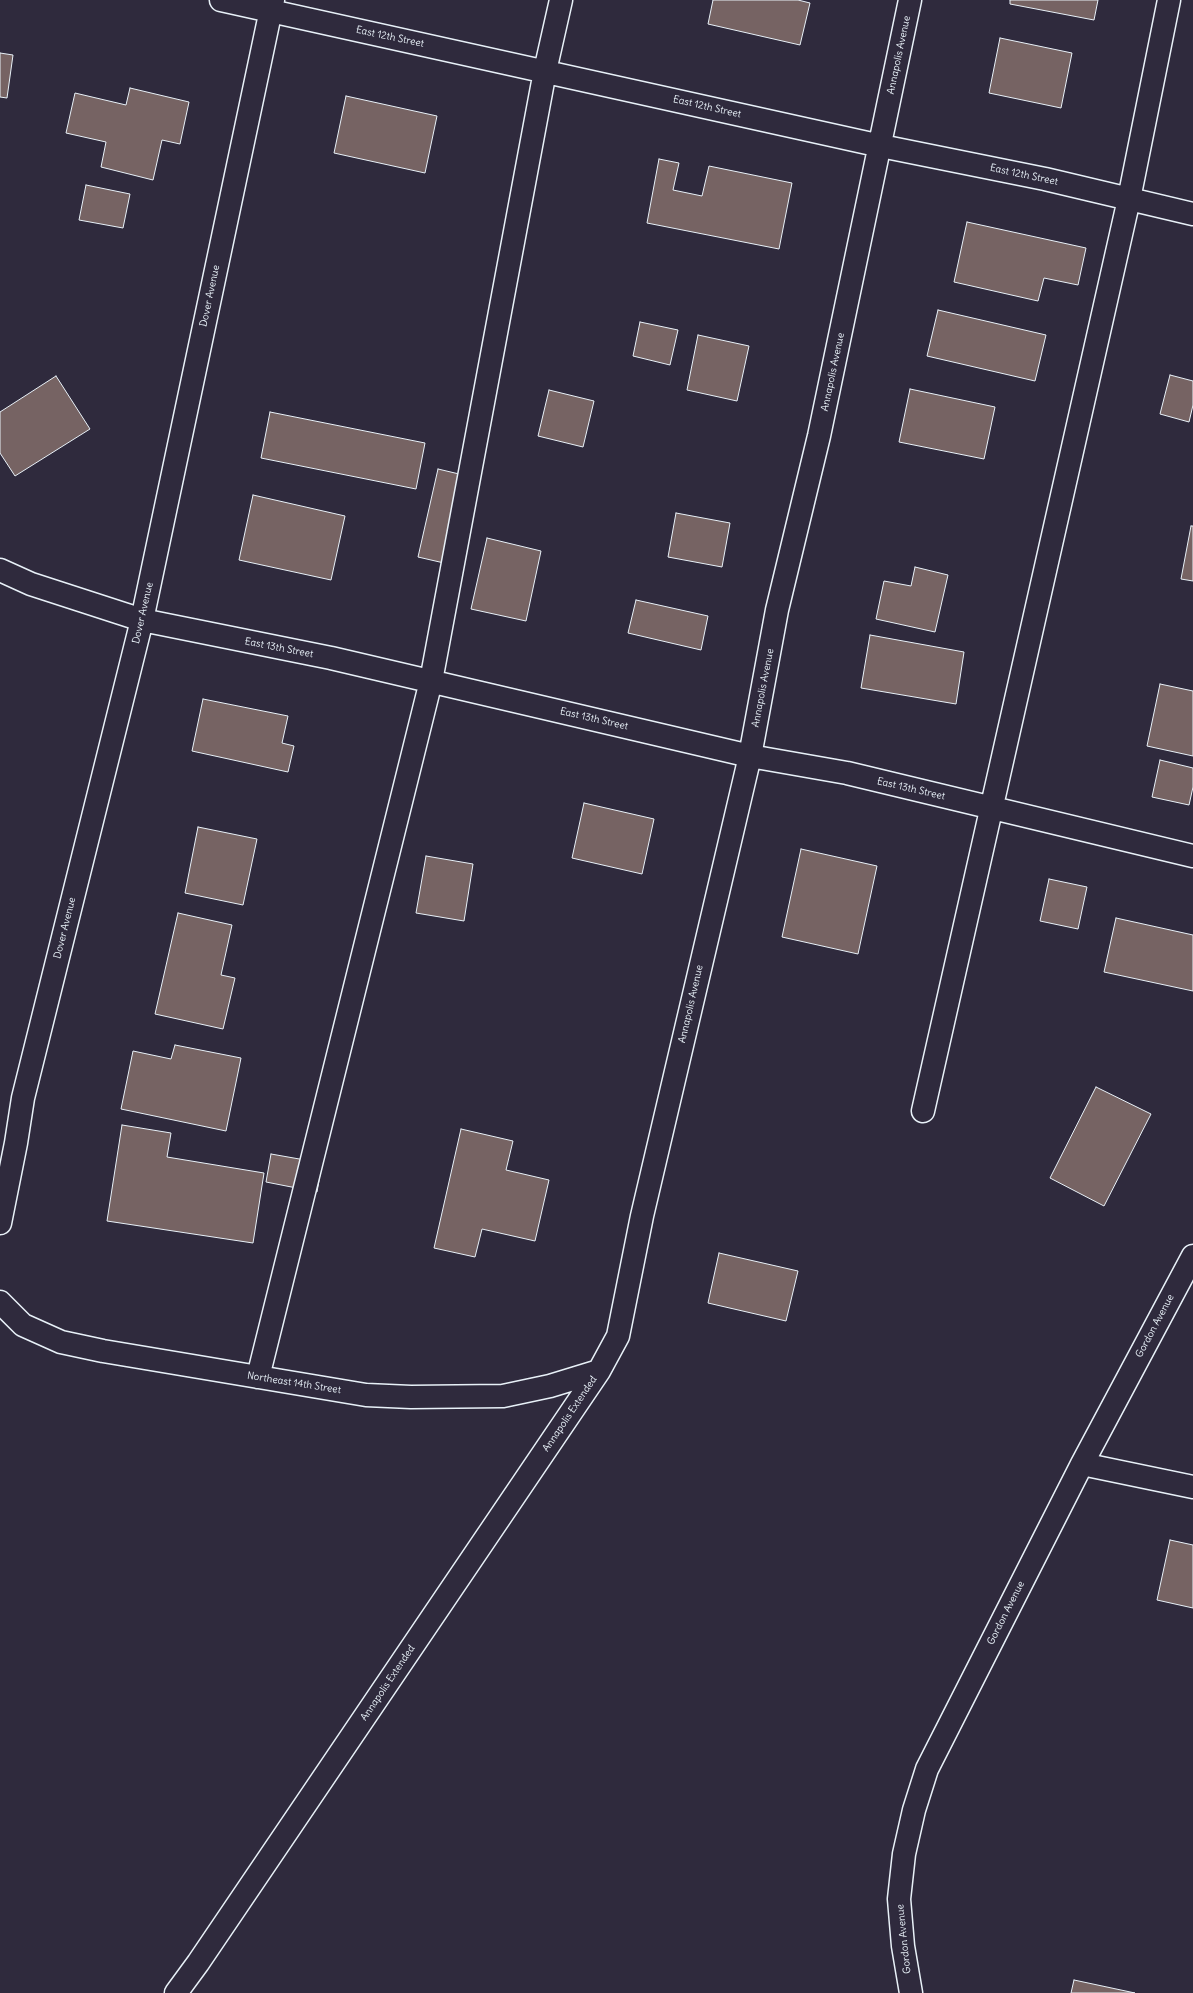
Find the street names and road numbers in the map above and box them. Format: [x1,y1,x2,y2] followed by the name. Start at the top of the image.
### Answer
[885,15,913,95] street label: Annapolis Avenue
[355,24,425,50] street label: East 12th Street
[672,93,742,121] street label: East 12th Street
[989,162,1059,188] street label: East 12th Street
[198,264,222,328] street label: Dover Avenue
[819,332,847,412] street label: Annapolis Avenue
[130,581,156,645] street label: Dover Avenue
[244,635,314,661] street label: East 13th Street
[749,648,777,728] street label: Annapolis Avenue
[559,705,629,733] street label: East 13th Street
[876,775,946,803] street label: East 13th Street
[52,896,78,960] street label: Dover Avenue
[676,964,706,1044] street label: Annapolis Avenue
[1133,1292,1177,1360] street label: Gordon Avenue
[246,1370,342,1396] street label: Northeast 14th Street
[540,1374,600,1454] street label: Annapolis Extended
[985,1579,1027,1647] street label: Gordon Avenue
[358,1643,418,1723] street label: Annapolis Extended
[894,1904,914,1974] street label: Gordon Avenue

